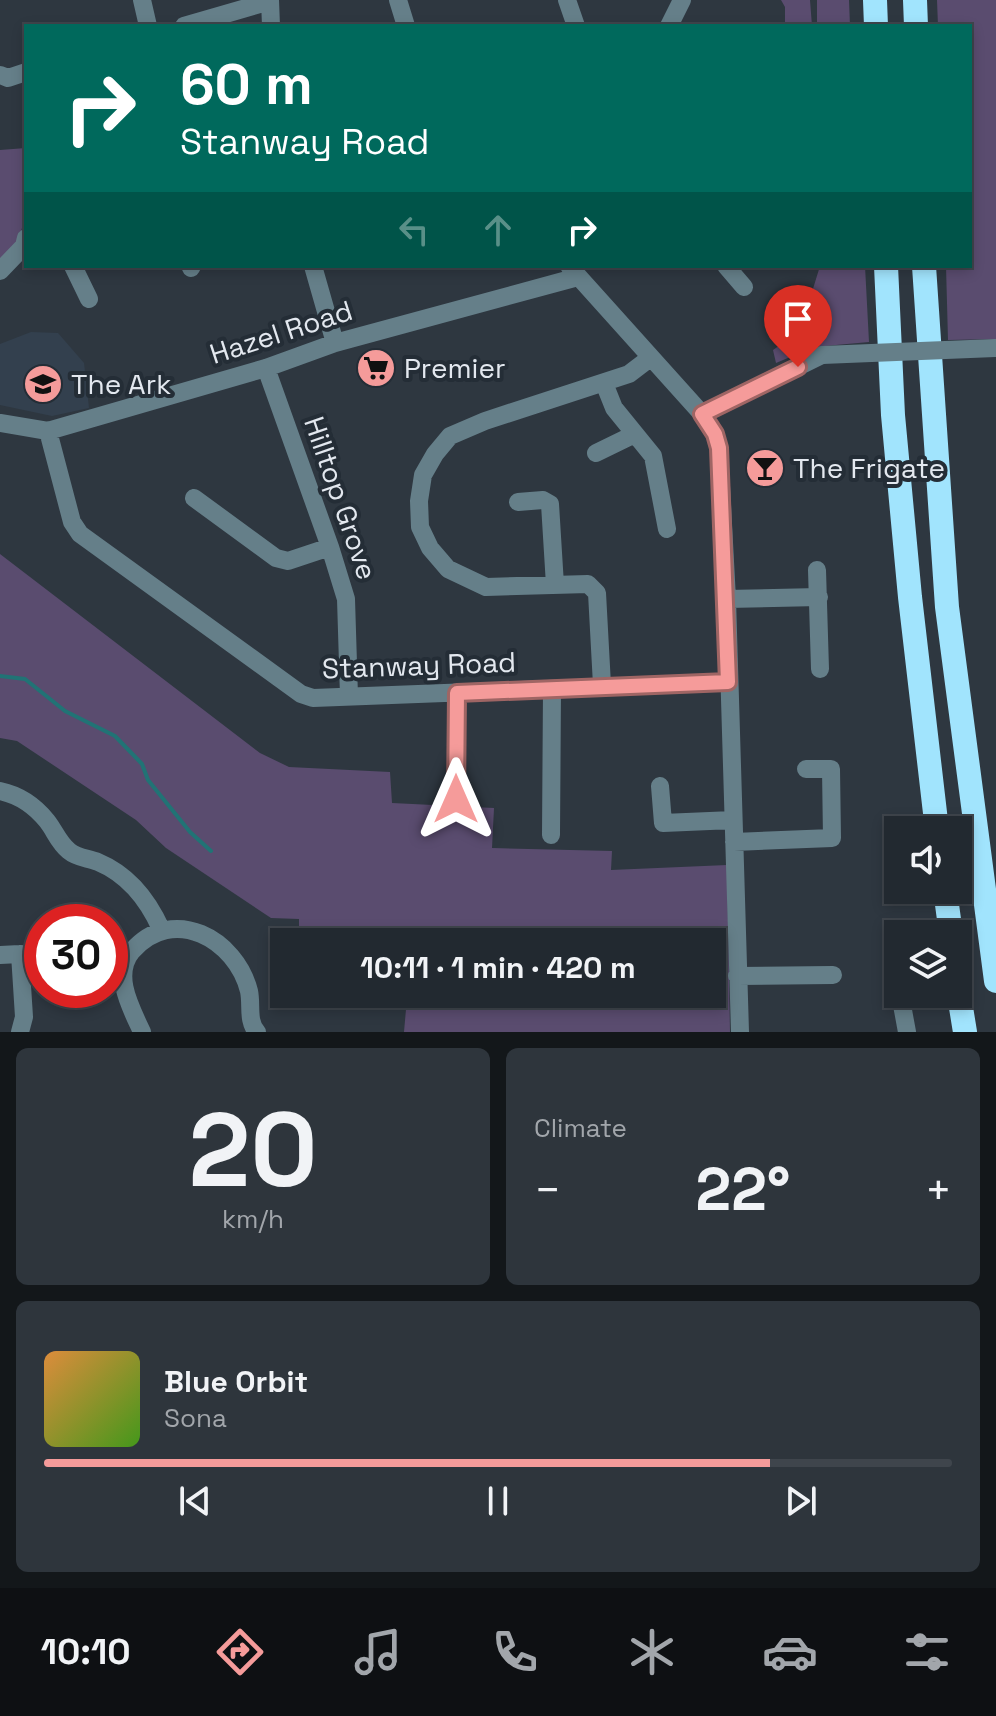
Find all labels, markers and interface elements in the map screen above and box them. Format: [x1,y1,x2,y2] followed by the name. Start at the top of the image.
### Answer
[180,49,313,120] text: 60 m
[48,56,152,160] icon: right
[180,119,430,165] text: Stanway Road
[392,208,436,252] icon: left
[476,208,520,252] icon: ahead
[560,208,604,252] icon: right
[764,285,832,367] pin
[205,292,357,372] street label: Hazel Road
[776,297,820,341] icon: arrive
[355,347,397,389] supermarket icon: Premier
[404,350,506,386] place label: Premier
[22,363,64,405] school or university icon: The Ark
[71,366,171,402] place label: The Ark
[296,412,386,584] street label: Hilltop Grove
[744,447,786,489] bar icon: The Frigate
[793,450,945,486] place label: The Frigate
[321,644,517,686] street label: Stanway Road
[414,757,498,841] position arrow
[884,816,972,1008] map controls
[884,816,972,904] button: sound
[24,904,128,1008] speed limit sign: 30
[884,920,972,1008] button: layers
[360,948,636,987] text: 10:11 · 1 min · 420 m
[188,1084,318,1216] text: 20
[534,1111,627,1145] text: Climate
[696,1151,790,1228] text: 22°
[534,1162,561,1218] text: −
[925,1162,952,1218] text: +
[222,1202,284,1236] text: km/h
[164,1362,308,1401] text: Blue Orbit
[164,1401,227,1435] text: Sona
[173,1479,217,1523] icon: previous
[476,1479,520,1523] icon: pause
[779,1479,823,1523] icon: next
[212,1624,268,1680] icon: directions
[350,1624,406,1680] icon: music
[487,1624,543,1680] icon: phone
[624,1624,680,1680] icon: climate
[762,1624,818,1680] icon: car
[899,1624,955,1680] icon: filters
[41,1629,131,1675] text: 10:10

